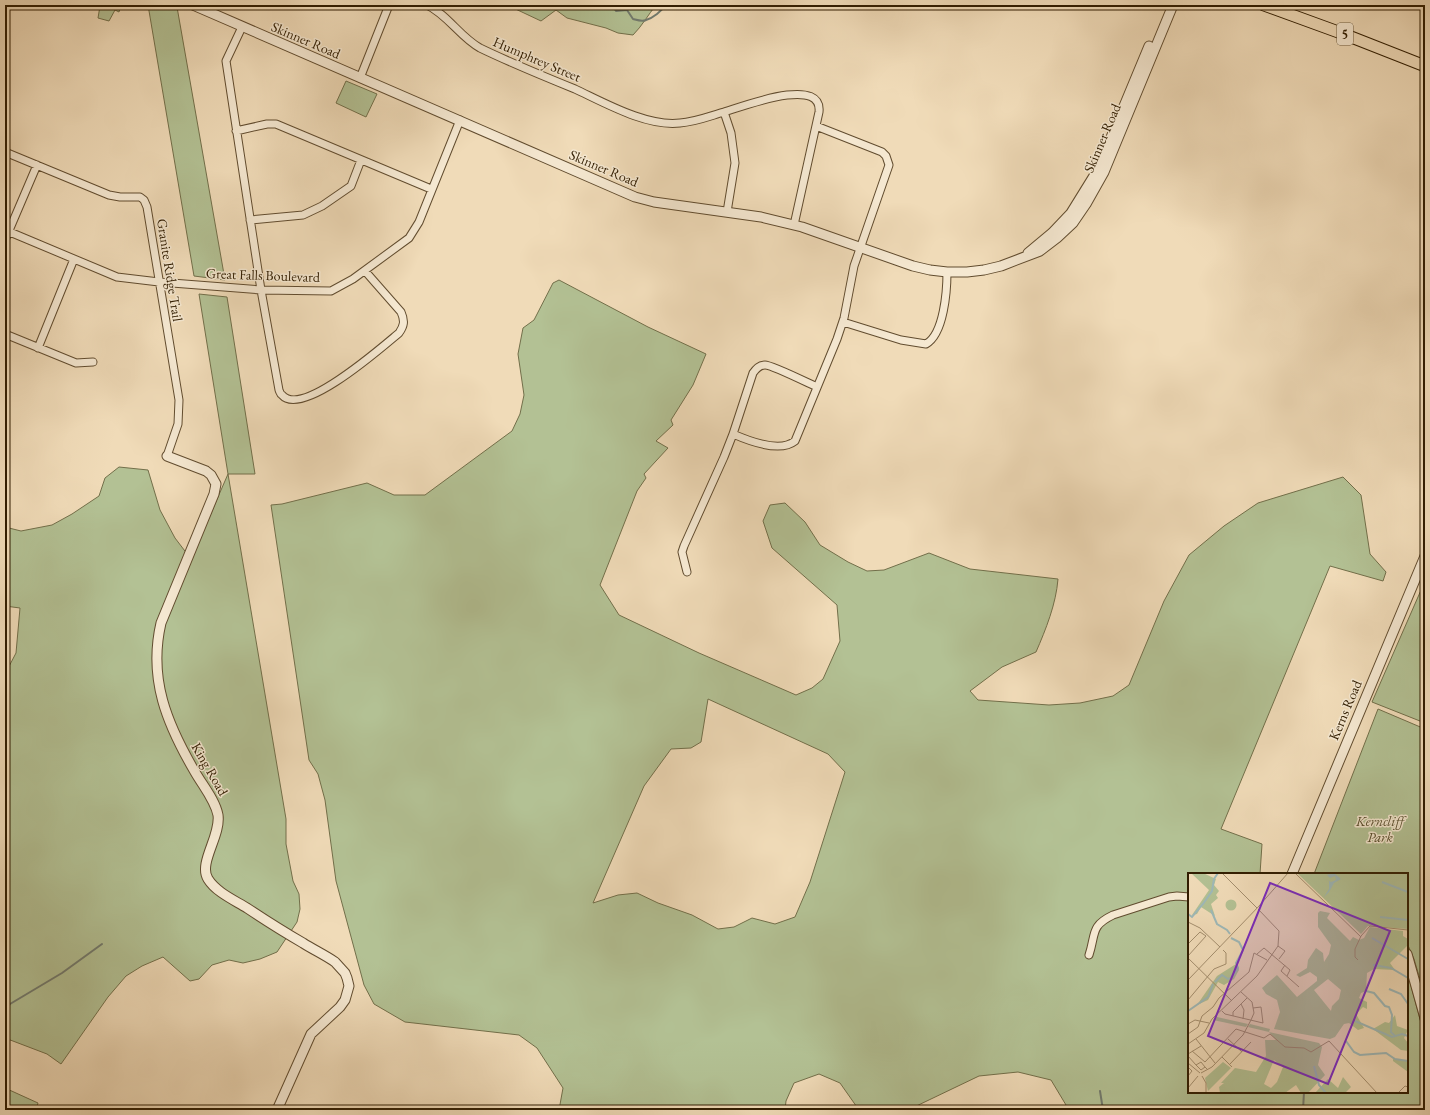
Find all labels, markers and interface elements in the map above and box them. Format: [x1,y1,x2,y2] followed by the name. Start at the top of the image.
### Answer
[269,17,344,63] street label: Skinner Road
[1337,23,1353,45] road number: 5
[490,32,584,86] street label: Humphrey Street
[1079,100,1125,175] street label: Skinner Road
[567,145,642,191] street label: Skinner Road
[153,217,187,323] street label: Granite Ridge Trail
[206,264,321,286] street label: Great Falls Boulevard
[1324,676,1366,743] street label: Kerns Road
[188,739,233,800] street label: King Road
[1355,812,1407,846] park label: Kerncliff Park
[1188,873,1408,1093] inset map

